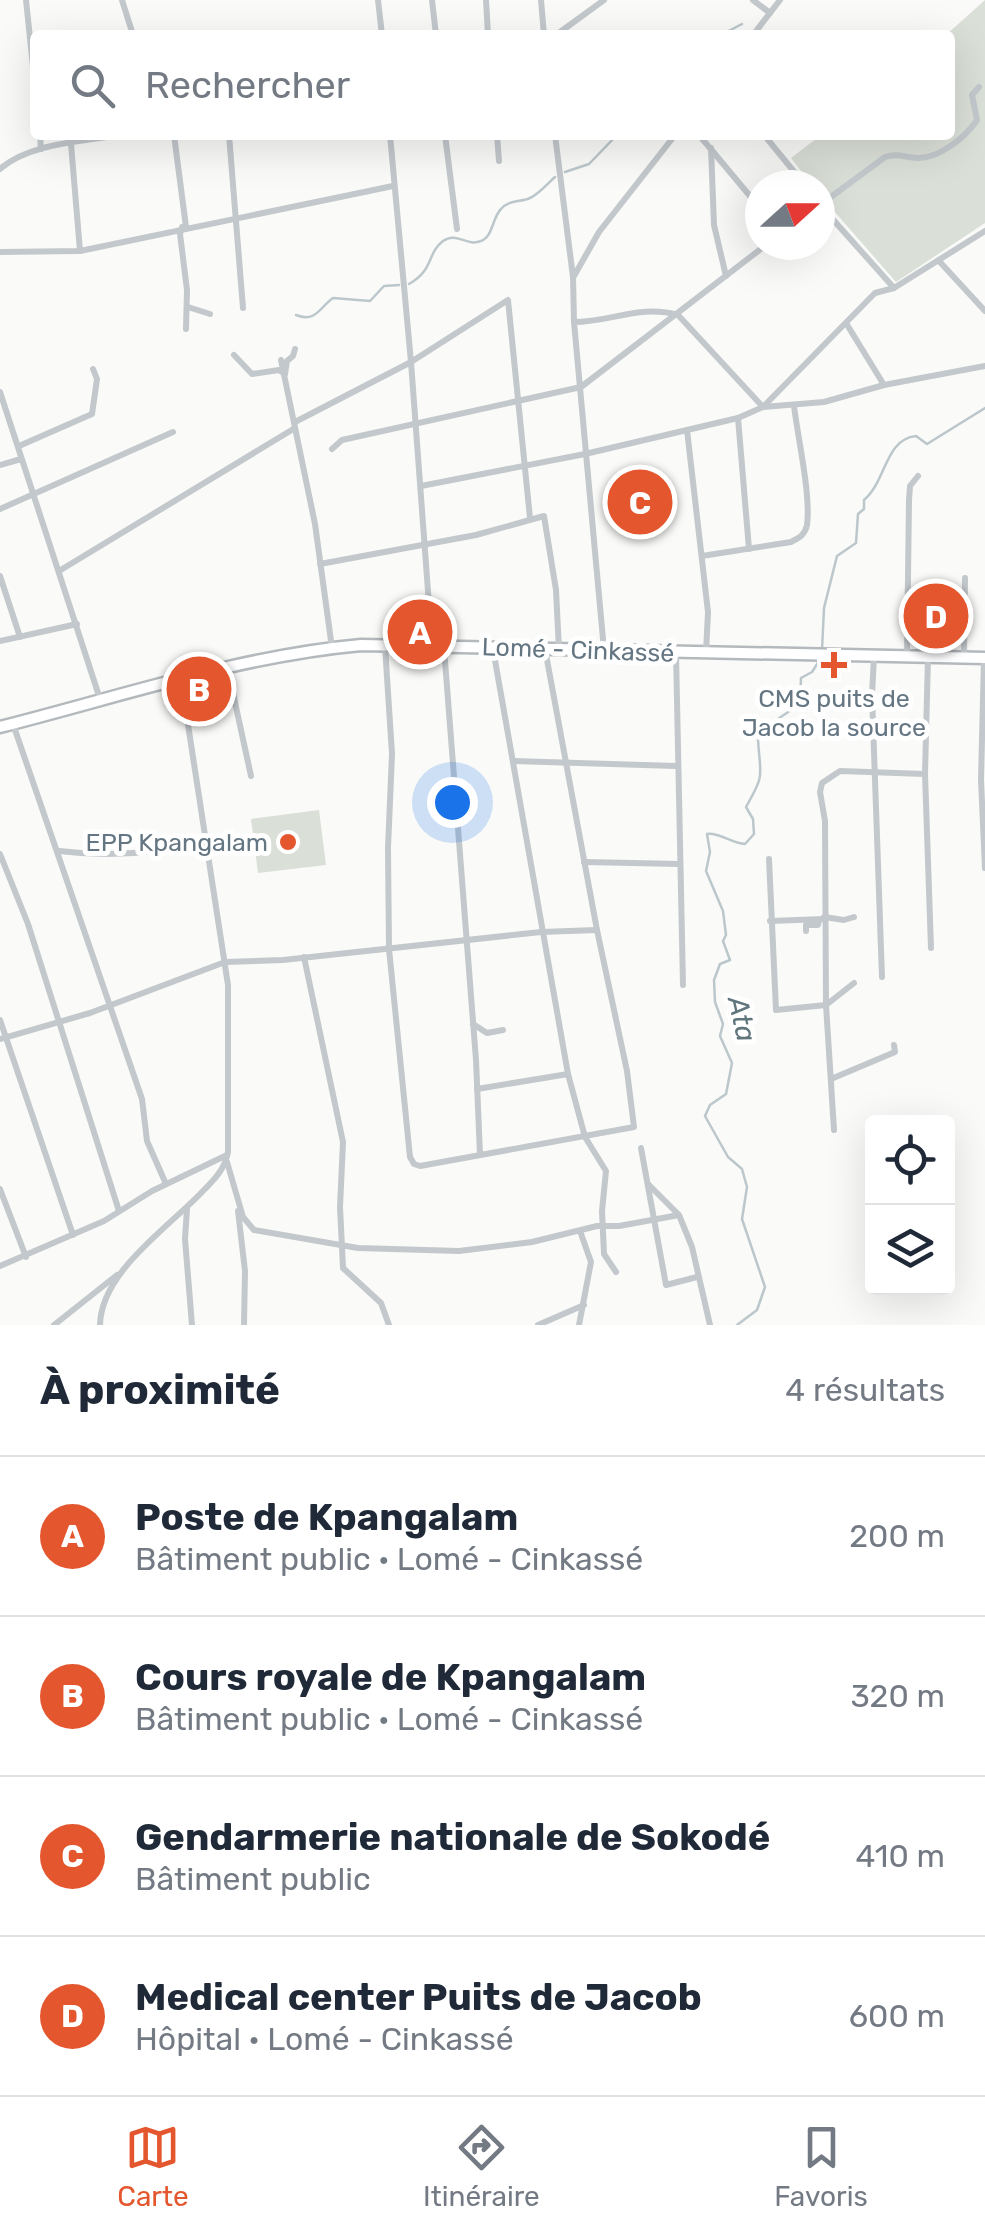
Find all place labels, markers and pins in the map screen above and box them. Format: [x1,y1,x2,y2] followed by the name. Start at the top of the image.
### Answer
[608,464,672,540] pin: C
[904,578,968,654] pin: D
[388,594,452,670] pin: A
[166,652,232,726] pin: B
[821,652,847,678] marker: CMS puits de Jacob la source
[742,684,926,742] place label: CMS puits de Jacob la source
[85,828,268,857] place label: EPP Kpangalam
[277,831,299,853] marker: EPP Kpangalam

